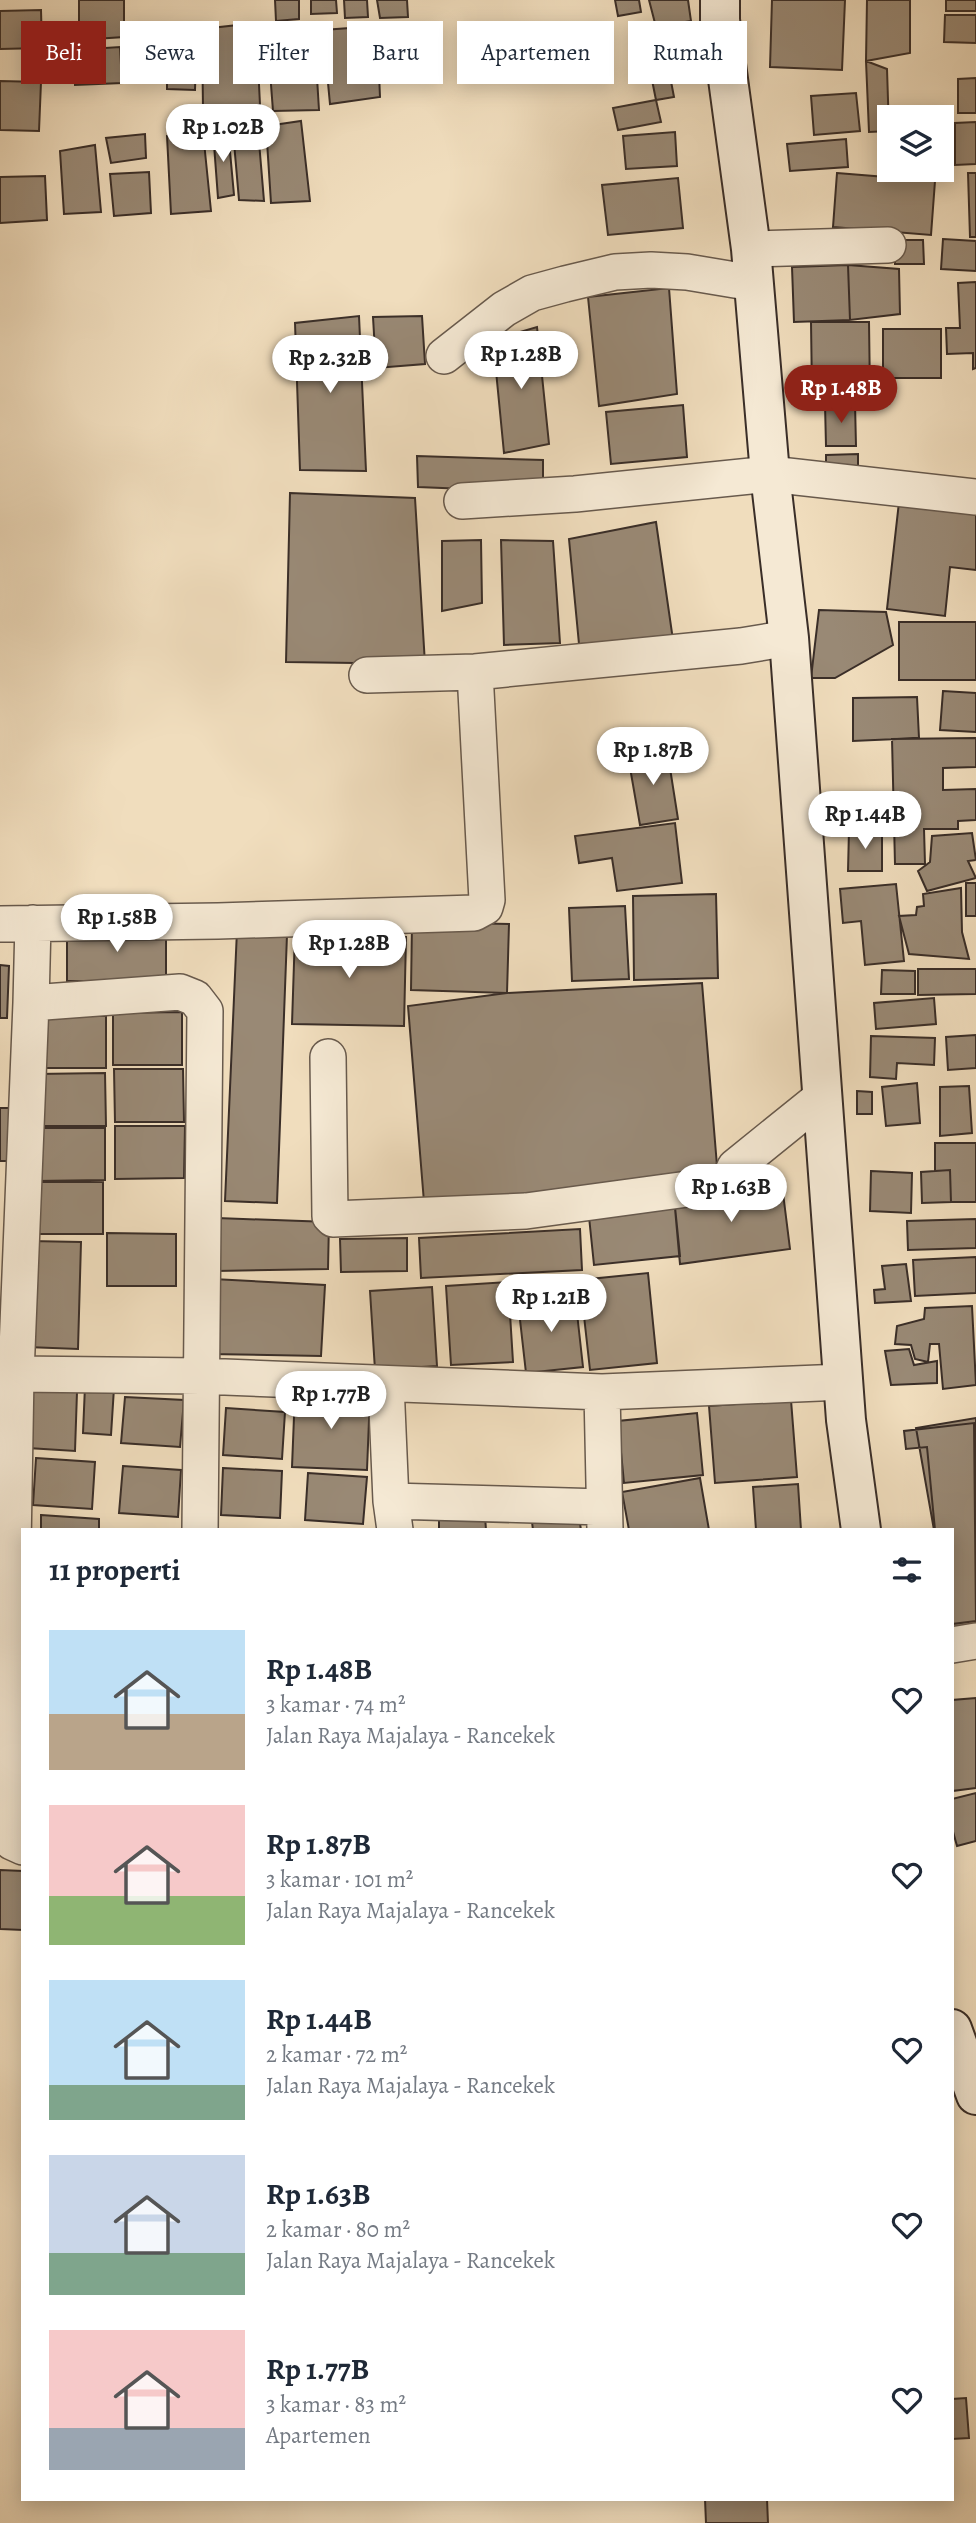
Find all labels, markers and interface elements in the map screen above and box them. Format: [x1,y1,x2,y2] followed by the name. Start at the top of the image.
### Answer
[21,21,106,84] chip: Beli
[120,21,219,84] chip: Sewa
[233,21,333,84] chip: Filter
[347,21,443,84] chip: Baru
[457,21,614,84] chip: Apartemen
[628,21,747,84] chip: Rumah
[151,104,295,164] pin: Rp 1.02B
[877,105,954,182] map controls
[877,105,954,182] button: layers
[182,111,264,142] text: Rp 1.02B
[449,332,593,391] pin: Rp 1.28B
[258,336,402,395] pin: Rp 2.32B
[480,338,562,369] text: Rp 1.28B
[288,342,372,373] text: Rp 2.32B
[769,366,913,425] pin: Rp 1.48B
[800,372,882,403] text: Rp 1.48B
[581,728,725,787] pin: Rp 1.87B
[613,734,693,765] text: Rp 1.87B
[793,792,937,851] pin: Rp 1.44B
[824,798,906,829] text: Rp 1.44B
[45,894,189,954] pin: Rp 1.58B
[77,901,157,932] text: Rp 1.58B
[277,920,421,980] pin: Rp 1.28B
[308,927,390,958] text: Rp 1.28B
[659,1164,803,1224] pin: Rp 1.63B
[691,1171,771,1202] text: Rp 1.63B
[479,1274,623,1334] pin: Rp 1.21B
[512,1281,590,1312] text: Rp 1.21B
[259,1372,403,1431] pin: Rp 1.77B
[291,1378,371,1409] text: Rp 1.77B
[49,1550,180,1590] text: 11 properti
[888,1551,926,1589] icon: filters
[266,1649,372,1689] text: Rp 1.48B
[105,1658,189,1742] icon: home
[888,1681,926,1719] icon: heart
[266,1689,405,1720] text: 3 kamar · 74 m²
[266,1720,555,1751] text: Jalan Raya Majalaya - Rancekek
[266,1824,371,1864] text: Rp 1.87B
[105,1833,189,1917] icon: home
[888,1856,926,1894] icon: heart
[266,1864,413,1895] text: 3 kamar · 101 m²
[266,1895,555,1926] text: Jalan Raya Majalaya - Rancekek
[266,1999,372,2039] text: Rp 1.44B
[105,2008,189,2092] icon: home
[888,2031,926,2069] icon: heart
[266,2039,407,2070] text: 2 kamar · 72 m²
[266,2070,555,2101] text: Jalan Raya Majalaya - Rancekek
[266,2174,371,2214] text: Rp 1.63B
[105,2183,189,2267] icon: home
[888,2206,926,2244] icon: heart
[266,2214,410,2245] text: 2 kamar · 80 m²
[266,2245,555,2276] text: Jalan Raya Majalaya - Rancekek
[266,2349,369,2389] text: Rp 1.77B
[105,2358,189,2442] icon: home
[888,2381,926,2419] icon: heart
[266,2389,406,2420] text: 3 kamar · 83 m²
[266,2420,371,2451] text: Apartemen

